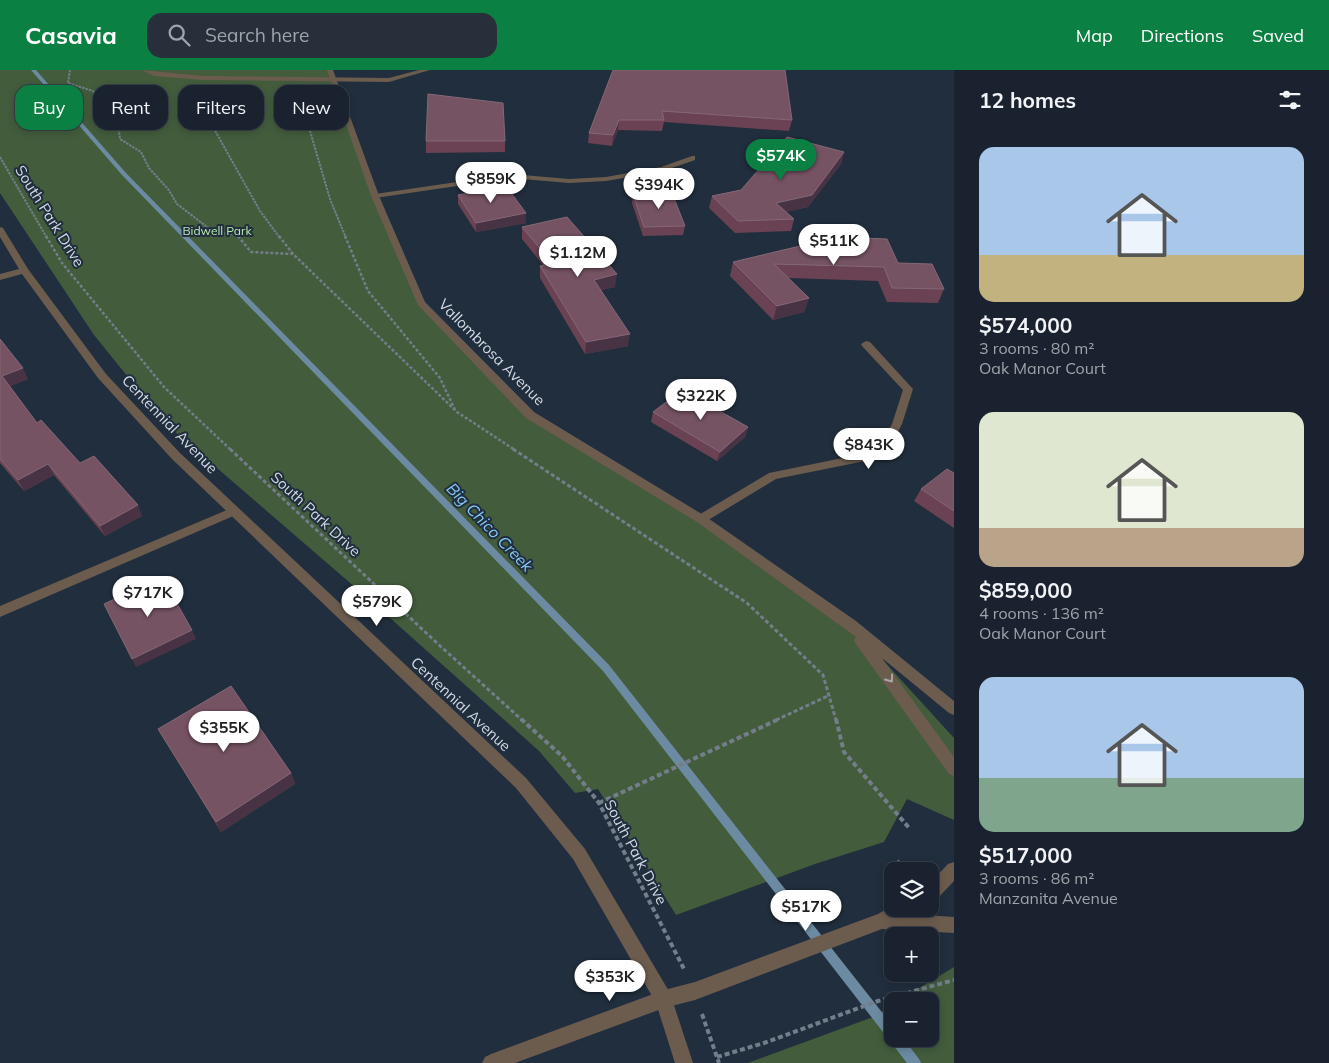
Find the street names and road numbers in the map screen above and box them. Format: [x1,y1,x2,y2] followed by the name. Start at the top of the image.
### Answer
[11,162,89,270] street label: South Park Drive
[435,295,549,409] street label: Vallombrosa Avenue
[118,371,222,477] street label: Centennial Avenue
[267,467,365,561] street label: South Park Drive
[407,653,515,755] street label: Centennial Avenue
[600,796,672,908] street label: South Park Drive

